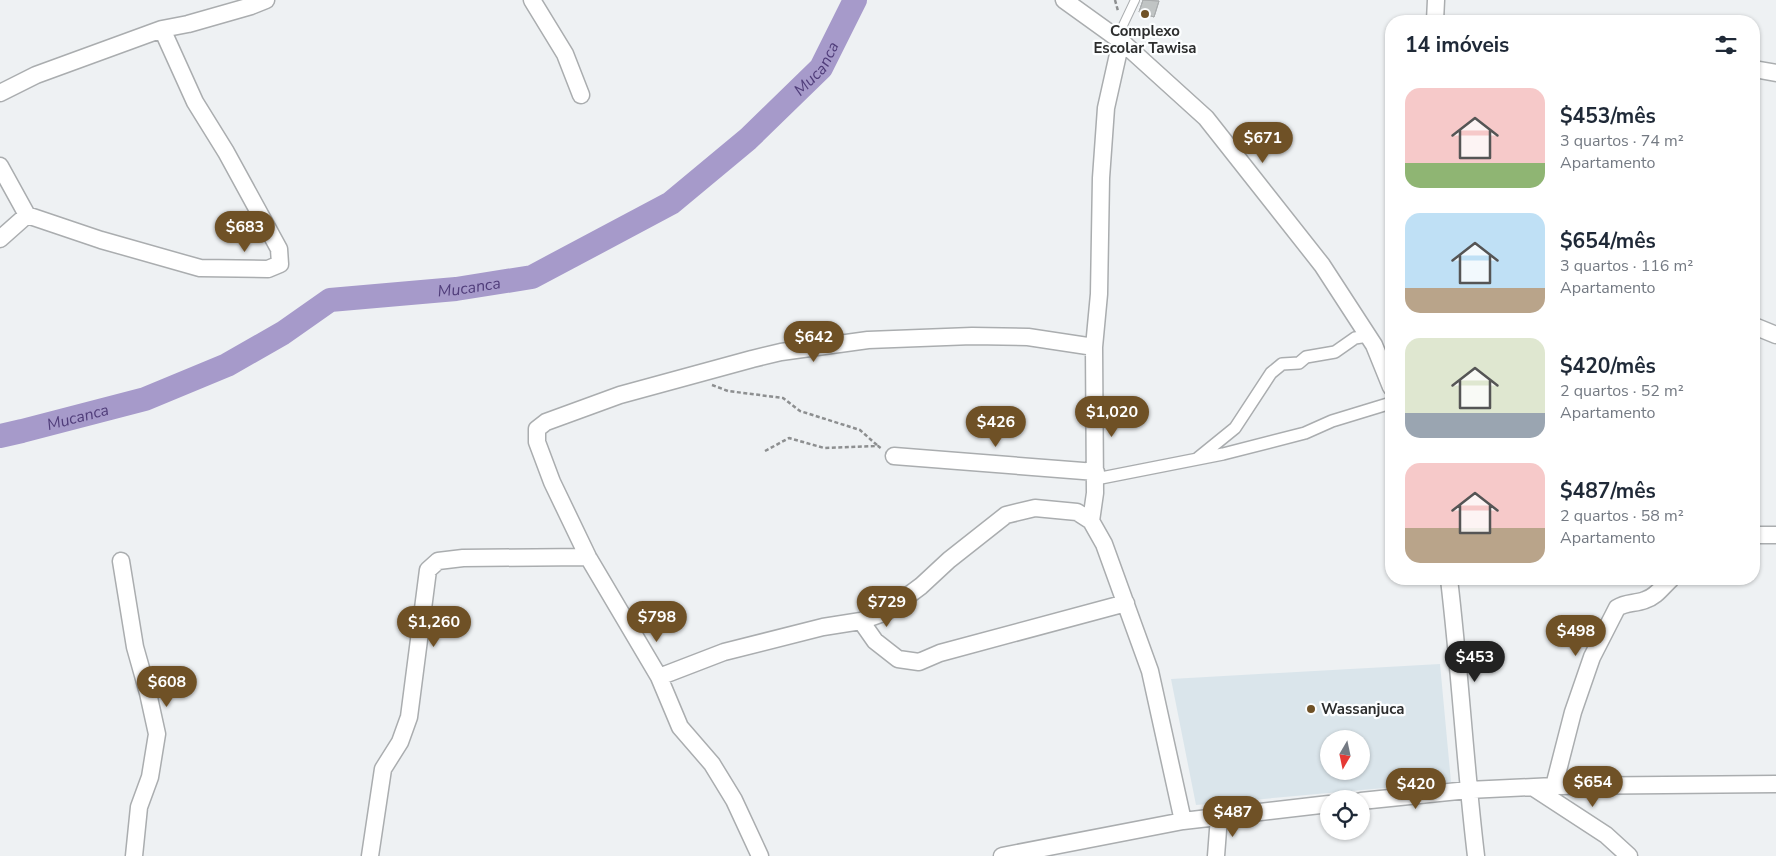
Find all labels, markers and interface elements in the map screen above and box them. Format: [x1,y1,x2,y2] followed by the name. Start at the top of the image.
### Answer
[1139,8,1151,20] marker: Complexo Escolar Tawisa
[1093,21,1197,58] place label: Complexo Escolar Tawisa
[1405,31,1509,59] text: 14 imóveis
[1712,31,1740,59] icon: filters
[789,38,844,101] water label: Mucanca
[1560,102,1656,130] text: $453/mês
[1445,108,1505,168] icon: home
[1233,121,1293,164] pin: $671
[1244,127,1282,149] text: $671
[1560,130,1684,152] text: 3 quartos · 74 m²
[1560,152,1655,174] text: Apartamento
[215,210,275,253] pin: $683
[226,216,264,238] text: $683
[1560,227,1656,255] text: $654/mês
[1445,233,1505,293] icon: home
[1560,255,1693,277] text: 3 quartos · 116 m²
[437,272,502,303] water label: Mucanca
[1560,277,1655,299] text: Apartamento
[784,320,844,363] pin: $642
[795,326,833,348] text: $642
[1560,352,1656,380] text: $420/mês
[1445,358,1505,418] icon: home
[1560,380,1684,402] text: 2 quartos · 52 m²
[1071,396,1153,438] pin: $1,020
[44,399,111,436] water label: Mucanca
[1086,401,1138,423] text: $1,020
[1560,402,1655,424] text: Apartamento
[966,406,1026,448] pin: $426
[977,411,1015,433] text: $426
[1560,477,1656,505] text: $487/mês
[1445,483,1505,543] icon: home
[1560,505,1684,527] text: 2 quartos · 58 m²
[1560,527,1655,549] text: Apartamento
[857,586,917,628] pin: $729
[868,591,906,613] text: $729
[627,600,687,643] pin: $798
[393,606,475,648] pin: $1,260
[638,606,676,628] text: $798
[408,611,460,633] text: $1,260
[1546,614,1606,657] pin: $498
[1557,620,1595,642] text: $498
[1445,640,1505,683] pin: $453
[1456,646,1494,668] text: $453
[137,666,197,708] pin: $608
[148,671,186,693] text: $608
[1321,699,1404,719] place label: Wassanjuca
[1305,703,1317,715] marker: Wassanjuca
[1320,730,1370,780] north arrow
[1320,730,1370,840] map controls
[1563,766,1623,808] pin: $654
[1386,768,1446,810] pin: $420
[1574,771,1612,793] text: $654
[1397,773,1435,795] text: $420
[1320,790,1370,840] button: locate
[1203,796,1263,838] pin: $487
[1214,801,1252,823] text: $487

